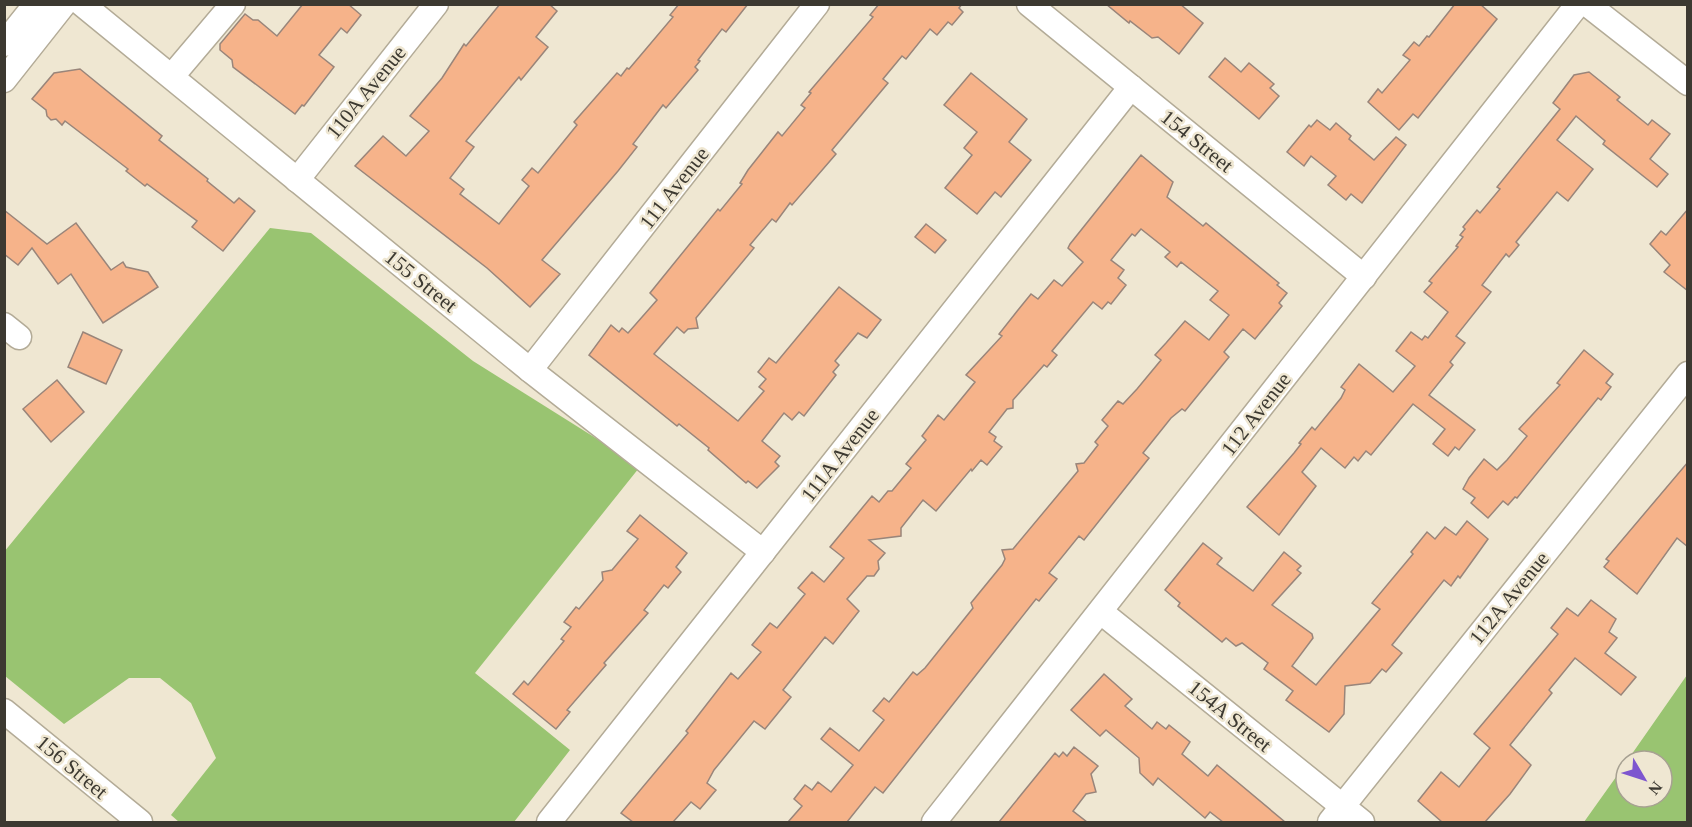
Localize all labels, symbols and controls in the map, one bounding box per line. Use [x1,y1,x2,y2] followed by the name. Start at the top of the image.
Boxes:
[321,41,411,143] street label: 110A Avenue
[1156,105,1238,177] street label: 154 Street
[634,142,714,234] street label: 111 Avenue
[380,245,462,317] street label: 155 Street
[1216,368,1296,460] street label: 112 Avenue
[796,404,884,506] street label: 111A Avenue
[1464,547,1554,649] street label: 112A Avenue
[1184,675,1276,757] street label: 154A Street
[31,730,113,804] street label: 156 Street
[1614,749,1674,809] north arrow
[1645,778,1666,798] text: N

